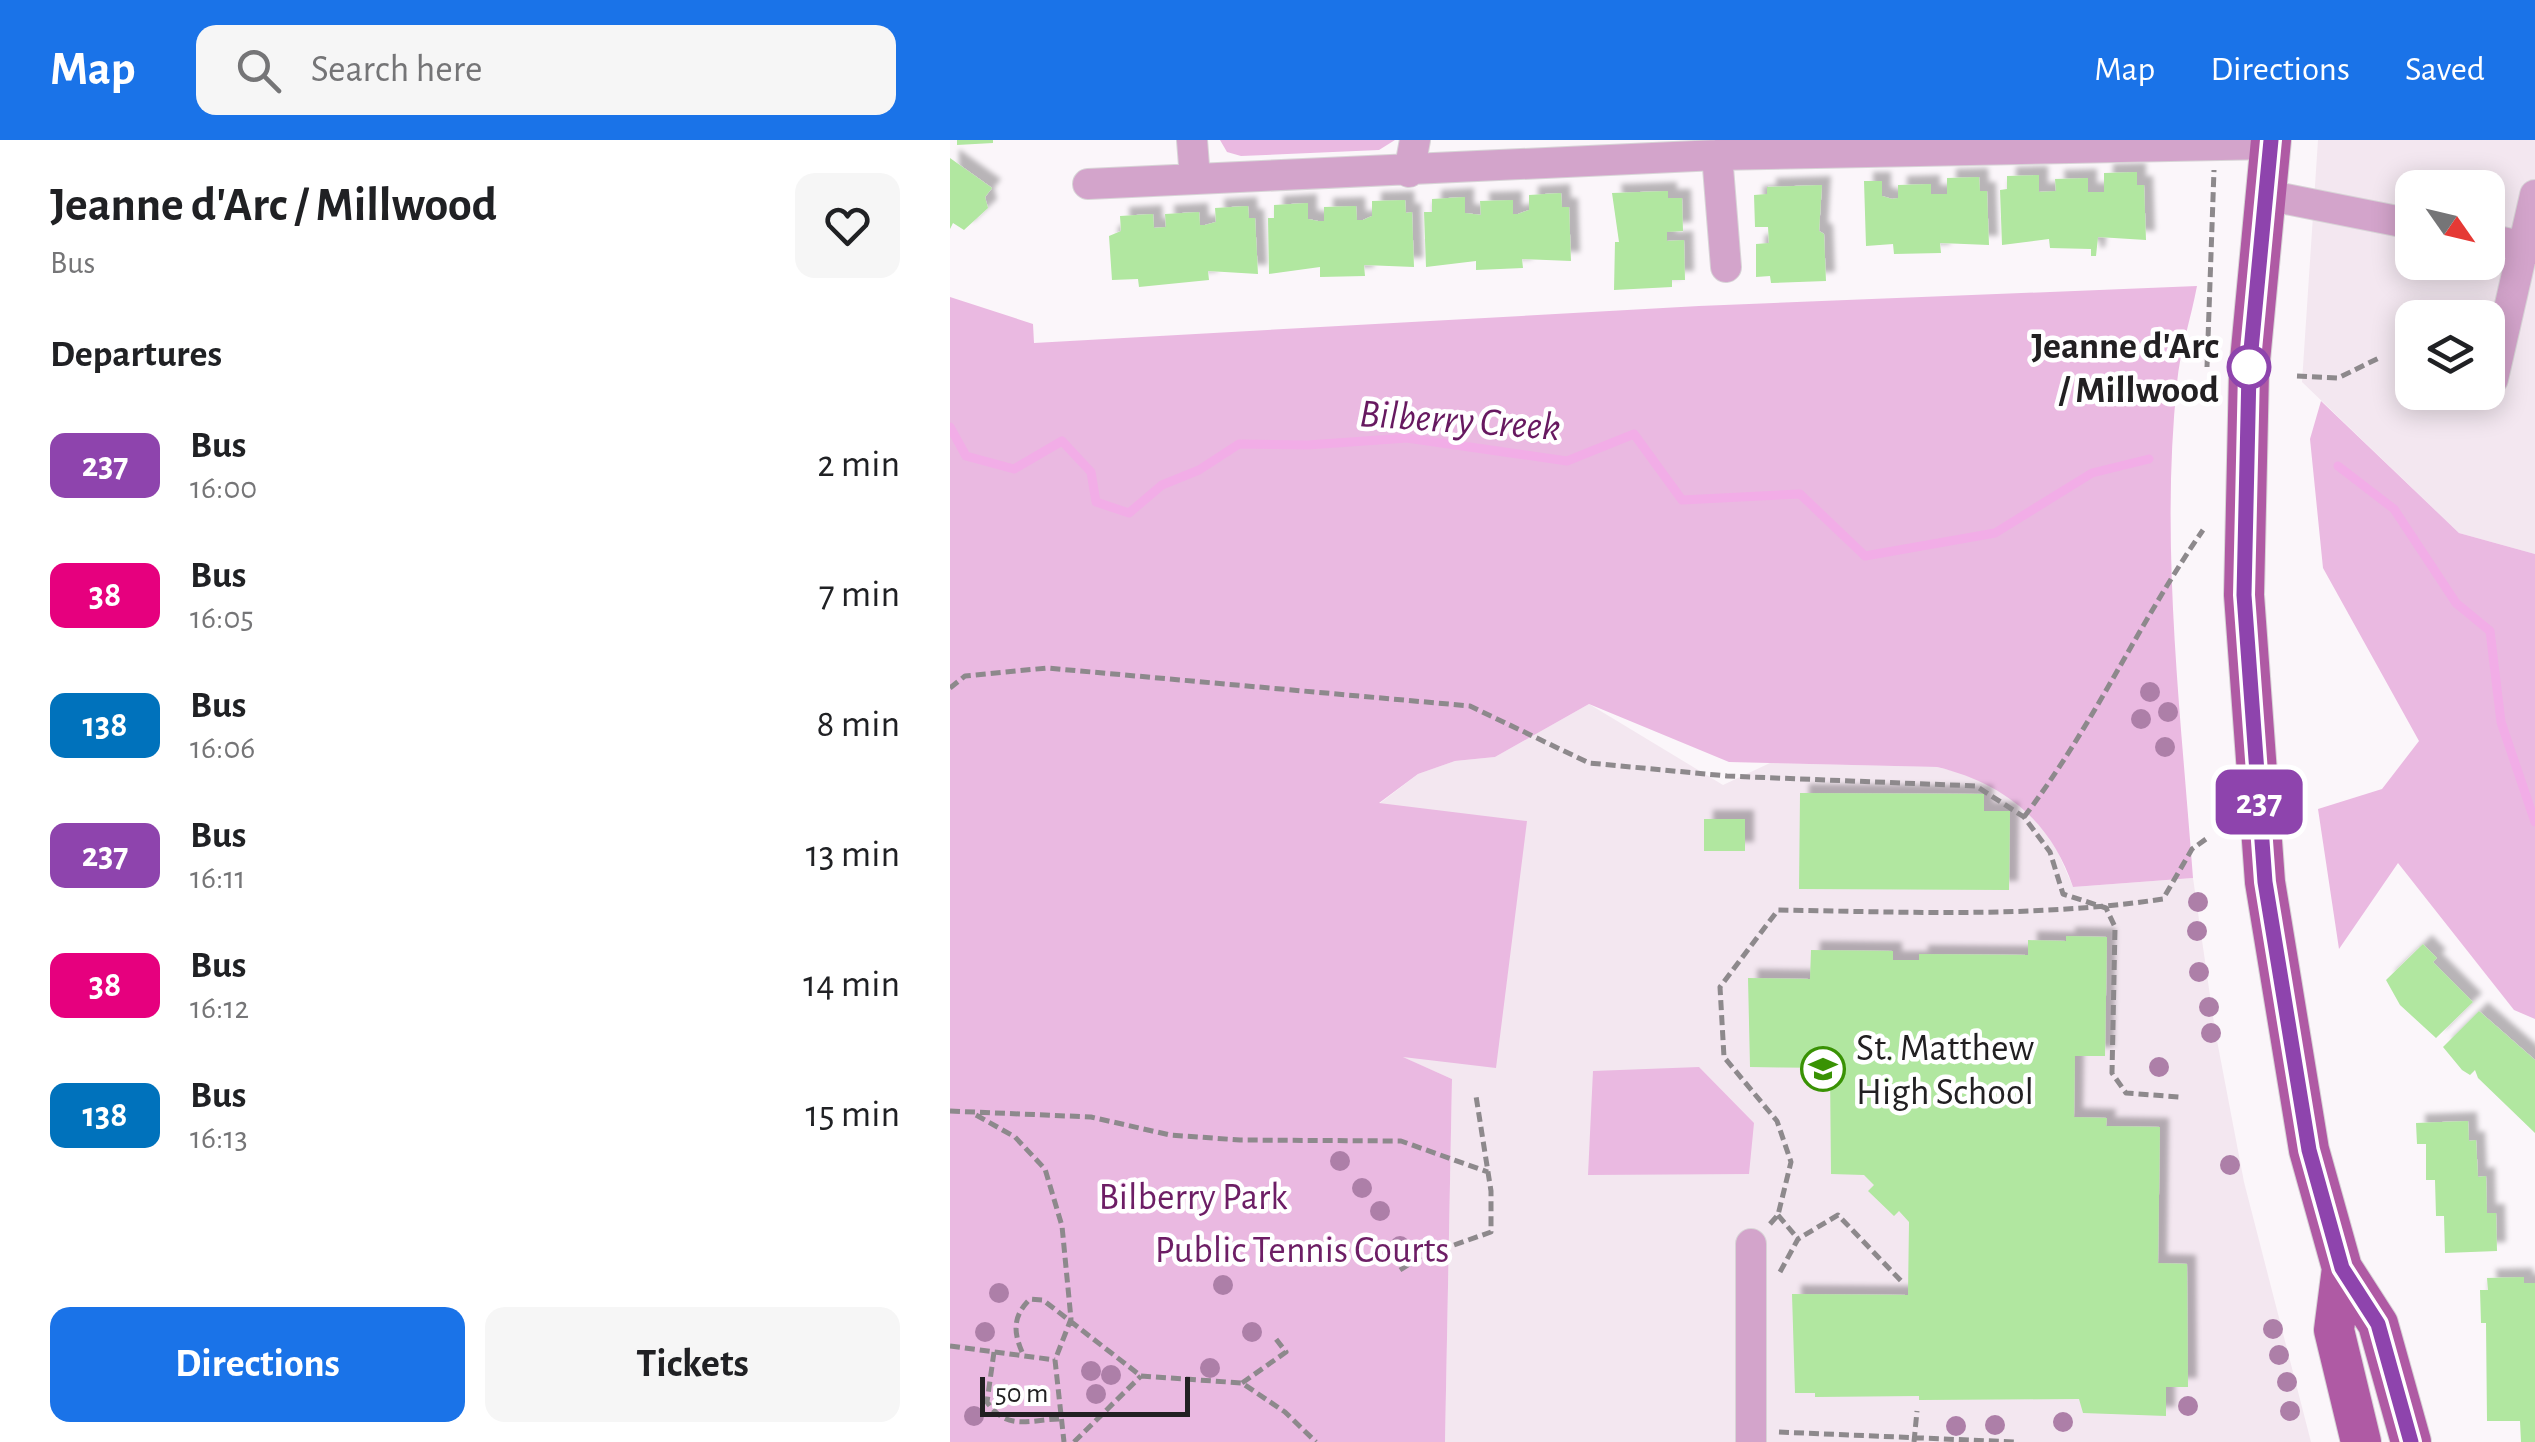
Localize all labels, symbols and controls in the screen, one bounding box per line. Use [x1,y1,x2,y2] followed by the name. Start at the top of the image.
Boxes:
[196,25,896,115] search box
[231,43,286,98] icon: search
[50,46,136,94] text: Map
[311,51,483,89] text: Search here
[2094,52,2155,87] text: Map
[2210,52,2350,87] text: Directions
[2405,52,2485,87] text: Saved
[2395,170,2505,280] north arrow
[2395,170,2505,410] map controls
[795,173,900,278] button: heart
[50,182,497,230] text: Jeanne d'Arc / Millwood
[50,247,95,279] text: Bus
[2395,300,2505,410] button: layers
[2031,328,2219,410] place label: Jeanne d'Arc / Millwood
[50,336,222,374] text: Departures
[2228,346,2270,388] marker: Jeanne d'Arc / Millwood
[1358,394,1562,448] water label: Bilberry Creek
[190,427,246,465] text: Bus
[817,446,900,484] text: 2 min
[82,448,128,483] text: 237
[190,472,257,504] text: 16:00
[190,557,246,595] text: Bus
[819,576,900,614] text: 7 min
[89,578,121,613] text: 38
[190,602,254,634] text: 16:05
[190,687,246,725] text: Bus
[817,706,900,744] text: 8 min
[83,708,127,743] text: 138
[190,732,255,764] text: 16:06
[2202,770,2316,834] line badge: 237
[2236,785,2282,820] text: 237
[190,817,246,855] text: Bus
[806,836,900,874] text: 13 min
[82,838,128,873] text: 237
[190,862,245,894] text: 16:11
[190,947,246,985] text: Bus
[803,966,900,1004] text: 14 min
[89,968,121,1003] text: 38
[190,992,249,1024] text: 16:12
[1856,1030,2035,1112] place label: St. Matthew High School
[1800,1046,1846,1092] school or university icon: St. Matthew High School
[190,1077,246,1115] text: Bus
[806,1096,900,1134] text: 15 min
[83,1098,127,1133] text: 138
[190,1122,248,1154] text: 16:13
[1098,1179,1288,1217] park label: Bilberry Park
[1155,1232,1449,1270] park label: Public Tennis Courts
[50,1307,465,1422] button: Directions
[485,1307,900,1422] button: Tickets
[980,1372,1190,1416] scale bar
[995,1380,1049,1408] text: 50 m

